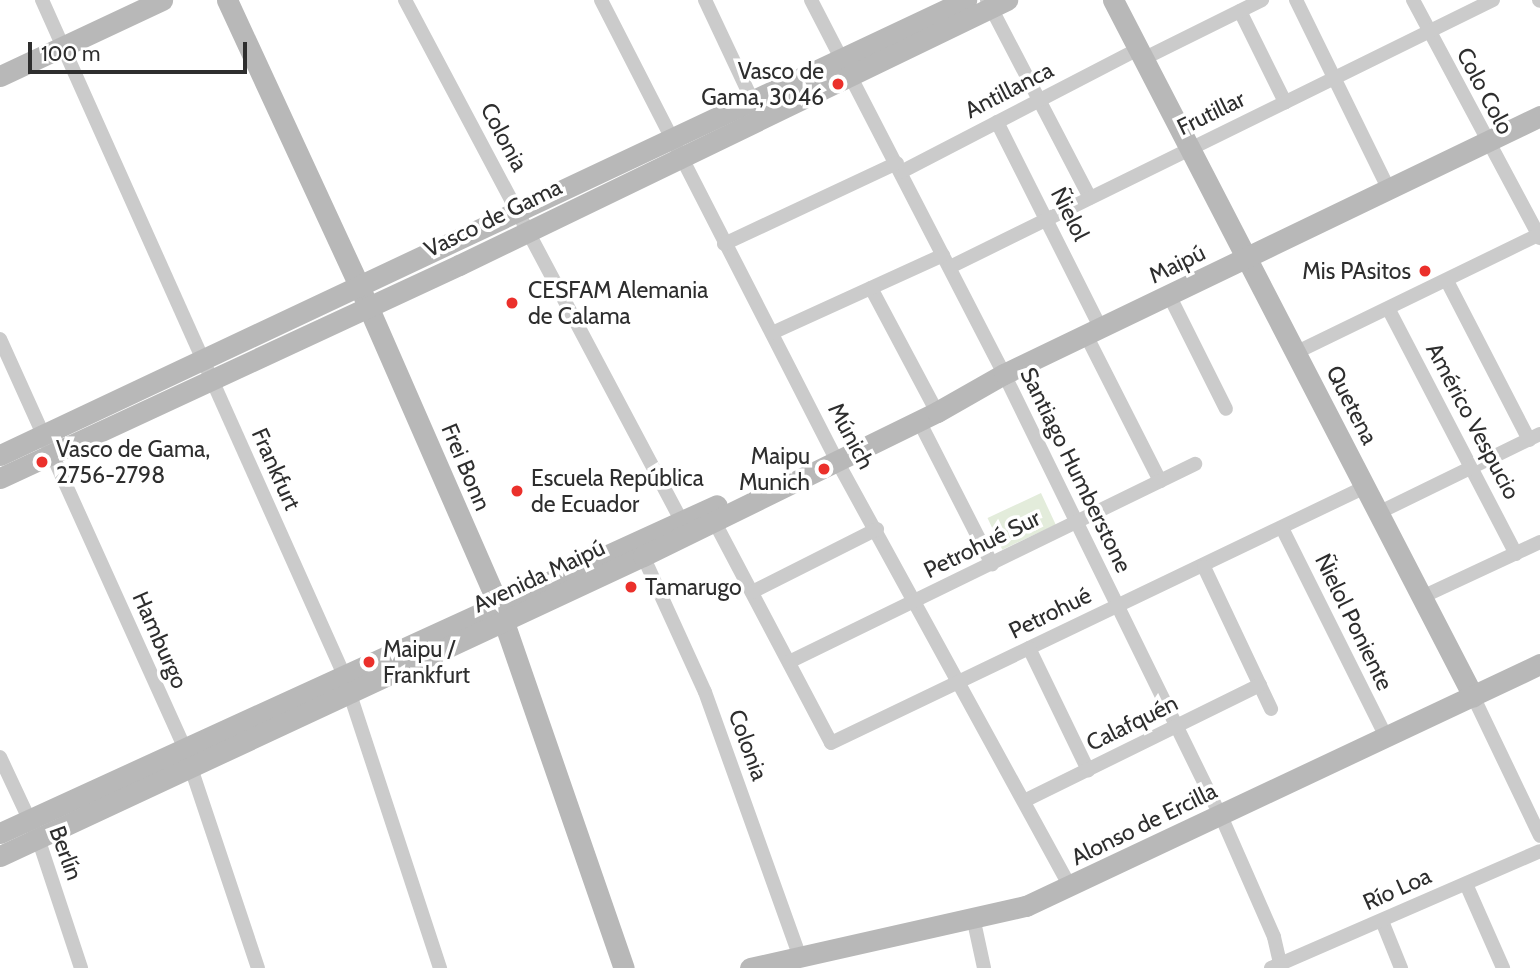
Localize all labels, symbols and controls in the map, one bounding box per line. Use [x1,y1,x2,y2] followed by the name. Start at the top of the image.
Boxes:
[32,28,250,72] scale bar
[41,41,100,66] text: 100 m
[1451,43,1519,139] street label: Colo Colo
[960,56,1058,124] street label: Antillanca
[701,57,824,111] place label: Vasco de Gama, 3046
[830,76,846,92] marker: Vasco de Gama, 3046
[1173,85,1249,141] street label: Frutillar
[475,98,533,176] street label: Colonia
[420,173,566,263] street label: Vasco de Gama
[1045,183,1095,245] street label: Ñielol
[1144,239,1210,289] street label: Maipú
[1302,257,1411,285] place label: Mis PAsitos
[1417,263,1433,279] marker: Mis PAsitos
[528,276,708,330] place label: CESFAM Alemania de Calama
[502,293,522,313] marker: CESFAM Alemania de Calama
[1420,338,1526,504] street label: Américo Vespucio
[1320,361,1384,449] street label: Quetena
[1014,363,1138,577] street label: Santiago Humberstone
[822,398,880,474] street label: Múnich
[435,419,497,515] street label: Frei Bonn
[246,424,306,514] street label: Frankfurt
[56,435,210,489] place label: Vasco de Gama, 2756-2798
[739,442,810,496] place label: Maipu Munich
[34,454,50,470] marker: Vasco de Gama, 2756-2798
[816,461,832,477] marker: Maipu Munich
[531,464,704,518] place label: Escuela República de Ecuador
[509,483,525,499] marker: Escuela República de Ecuador
[919,504,1045,584] street label: Petrohué Sur
[469,533,609,619] street label: Avenida Maipú
[1309,549,1399,695] street label: Ñielol Poniente
[645,573,742,601] place label: Tamarugo
[623,579,639,595] marker: Tamarugo
[1004,581,1096,645] street label: Petrohué
[126,587,194,693] street label: Hamburgo
[383,635,470,689] place label: Maipu / Frankfurt
[361,654,377,670] marker: Maipu / Frankfurt
[1082,689,1182,757] street label: Calafquén
[723,706,773,784] street label: Colonia
[1067,777,1221,871] street label: Alonso de Ercilla
[43,822,89,884] street label: Berlín
[1359,862,1435,916] street label: Río Loa

